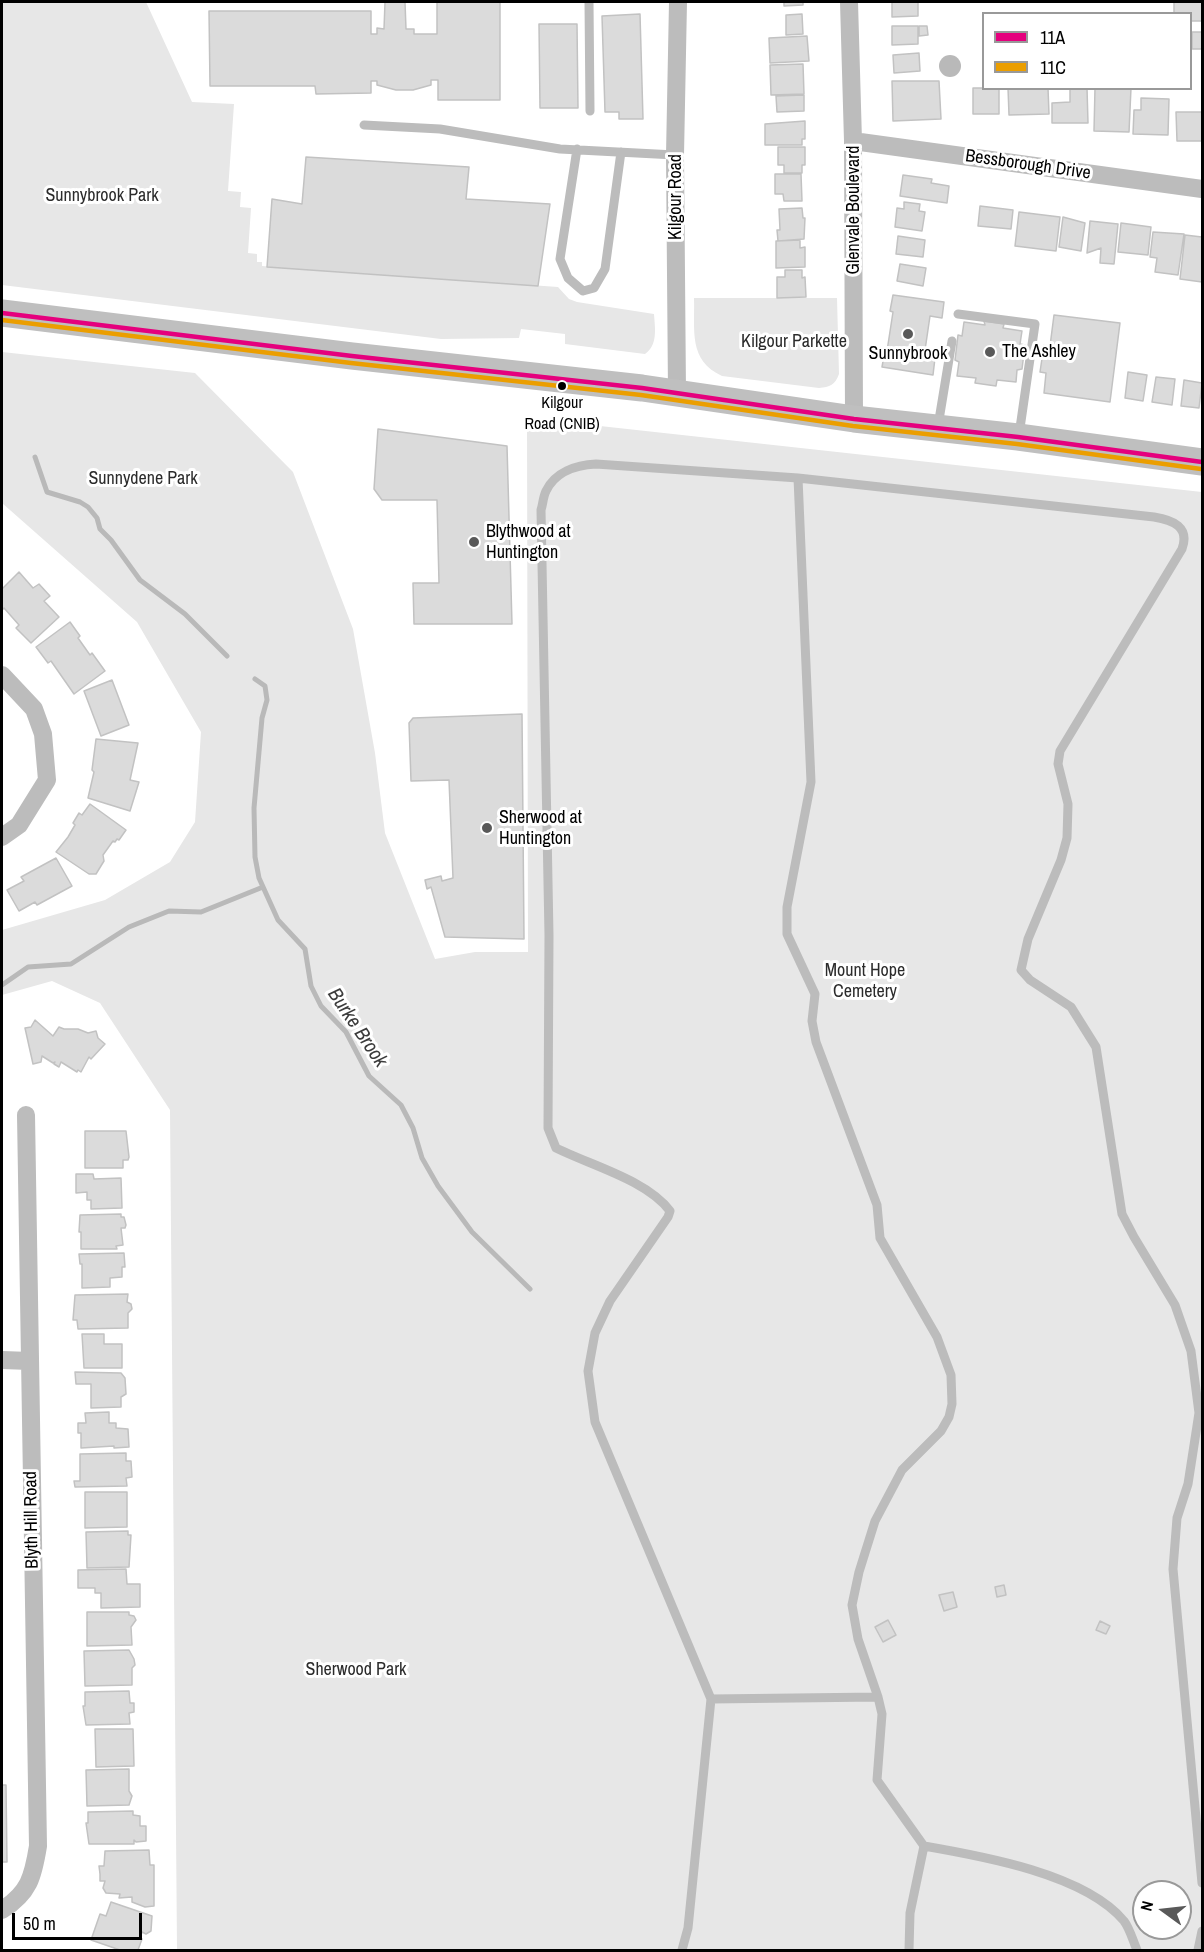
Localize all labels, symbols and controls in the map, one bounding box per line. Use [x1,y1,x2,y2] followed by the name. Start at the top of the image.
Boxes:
[982,12,1192,90] legend
[1040,25,1065,50] text: 11A
[1040,55,1066,80] text: 11C
[843,146,865,274] street label: Glenvale Boulevard
[964,146,1092,184] street label: Bessborough Drive
[665,154,687,240] street label: Kilgour Road
[45,185,159,207] park label: Sunnybrook Park
[901,327,915,341] marker: Sunnybrook
[741,331,847,353] park label: Kilgour Parkette
[1002,341,1076,363] place label: The Ashley
[869,343,947,365] place label: Sunnybrook
[983,345,997,359] marker: The Ashley
[556,380,568,392] marker: Kilgour Road (CNIB)
[524,394,600,432] place label: Kilgour Road (CNIB)
[88,468,198,490] park label: Sunnydene Park
[486,521,571,564] place label: Blythwood at Huntington
[467,535,481,549] marker: Blythwood at Huntington
[499,807,582,850] place label: Sherwood at Huntington
[480,821,494,835] marker: Sherwood at Huntington
[825,960,905,1002] park label: Mount Hope Cemetery
[322,984,392,1072] water label: Burke Brook
[20,1471,44,1569] street label: Blyth Hill Road
[306,1659,406,1681] park label: Sherwood Park
[1132,1880,1192,1940] north arrow
[1135,1898,1158,1913] text: N
[15,1901,146,1939] scale bar
[23,1911,56,1936] text: 50 m

